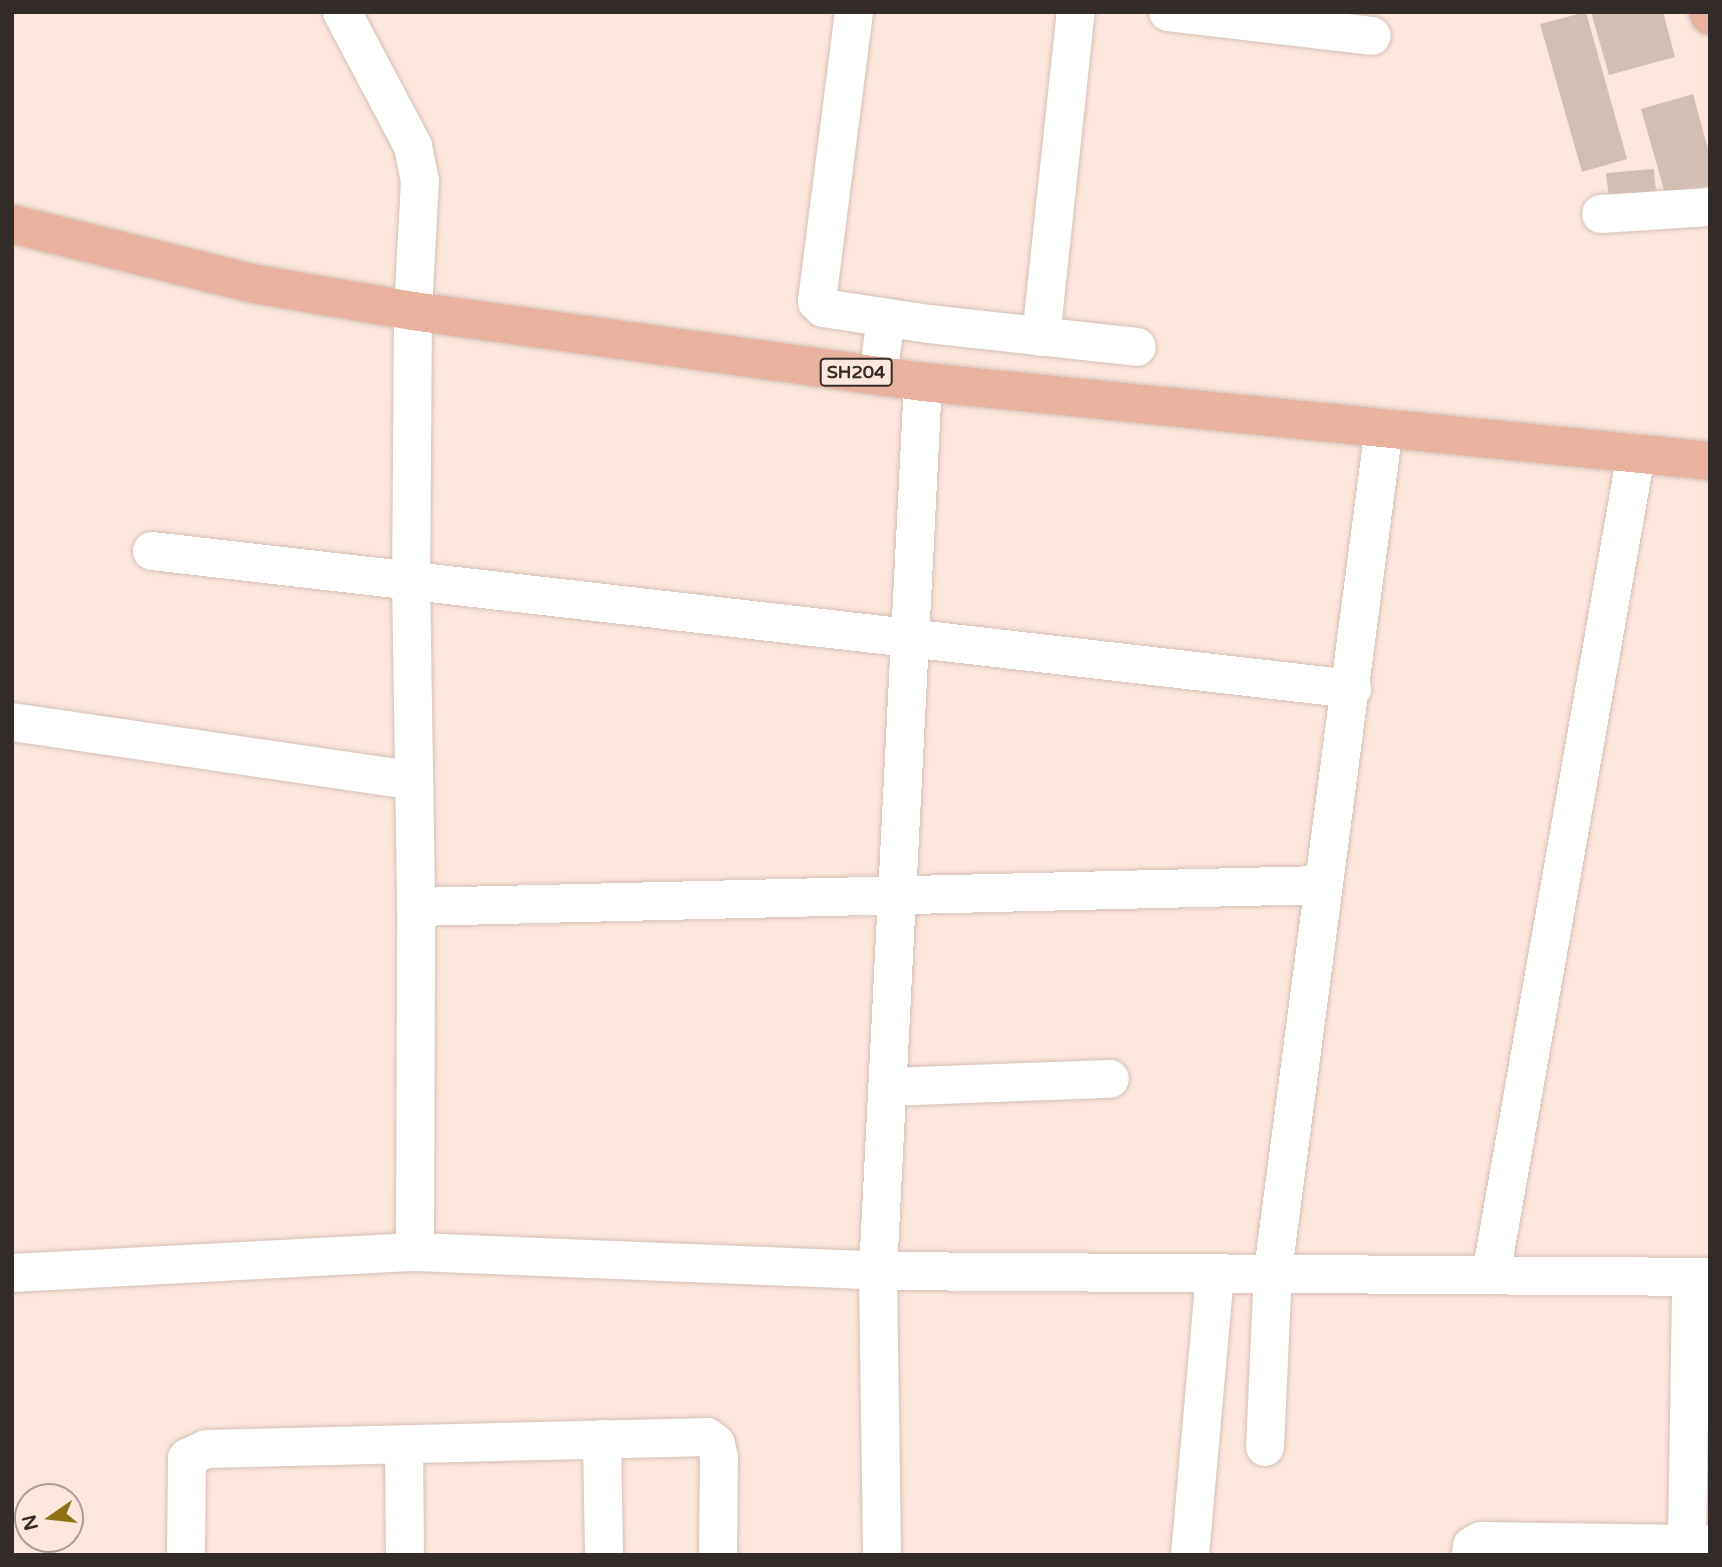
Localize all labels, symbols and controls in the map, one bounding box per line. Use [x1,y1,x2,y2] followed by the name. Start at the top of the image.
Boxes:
[819,358,893,386] road number: SH204
[14,1483,84,1553] north arrow
[18,1513,43,1533] text: N

